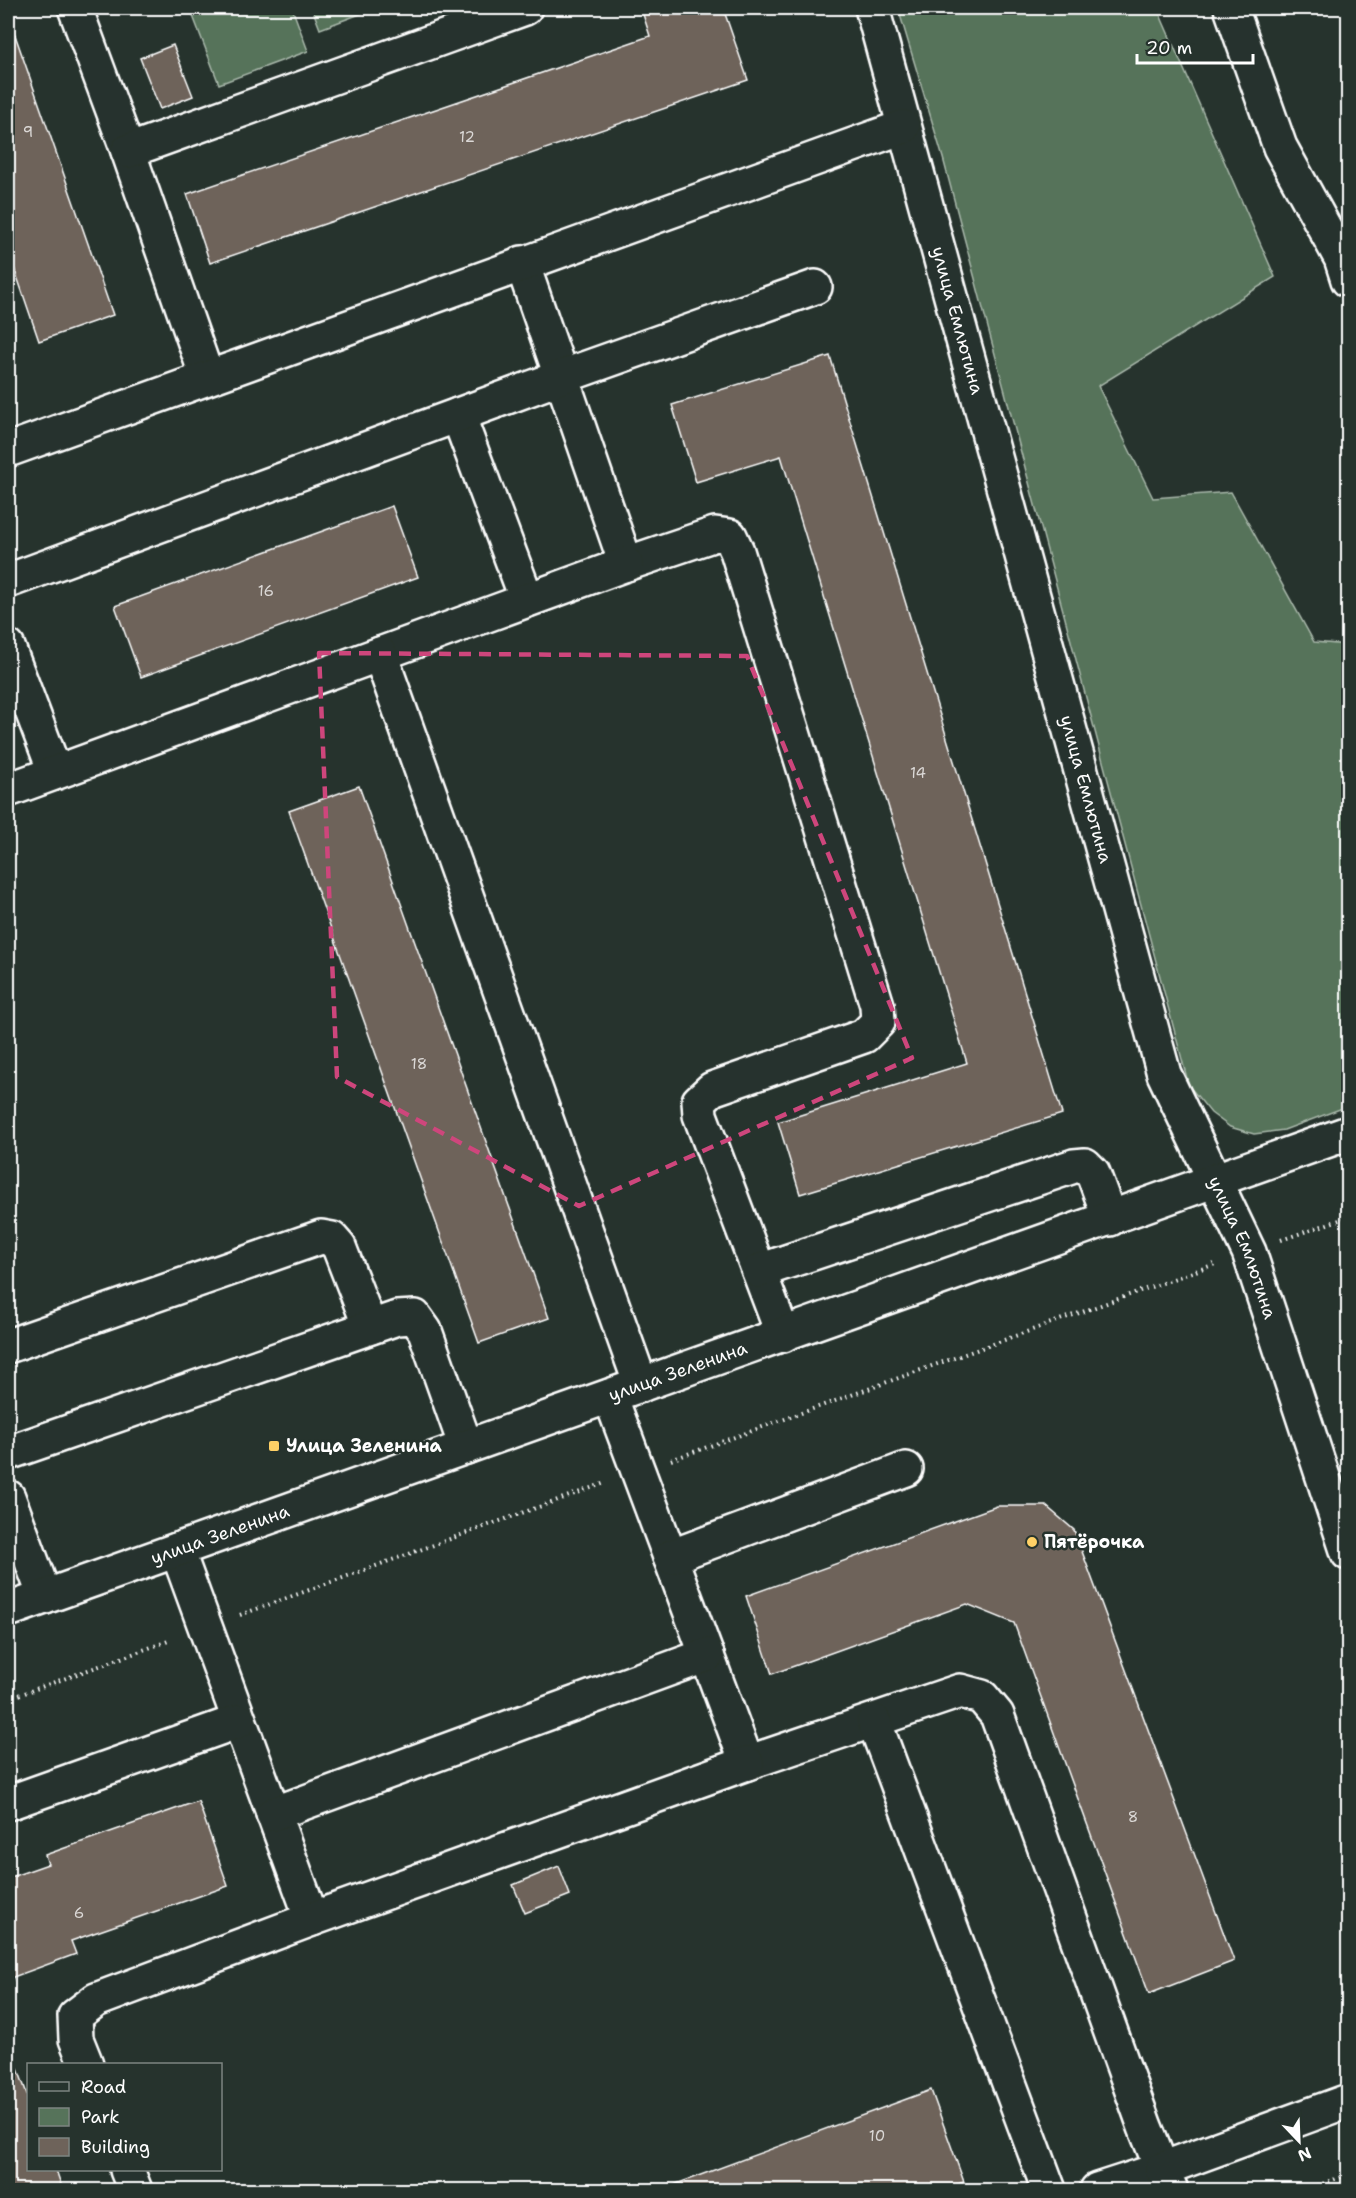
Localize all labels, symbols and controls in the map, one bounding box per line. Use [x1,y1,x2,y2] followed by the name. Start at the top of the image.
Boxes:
[1137,27,1252,65] scale bar
[1146,36,1192,60] text: 20 m
[23,122,33,142] house number: 9
[459,127,475,147] house number: 12
[926,244,989,397] street label: улица Емлютина
[258,581,274,601] house number: 16
[1054,713,1118,866] street label: улица Емлютина
[910,763,926,783] house number: 14
[411,1054,427,1074] house number: 18
[1203,1172,1282,1322] street label: улица Емлютина
[605,1336,750,1407] street label: улица Зеленина
[286,1434,443,1458] place label: Улица Зеленина
[267,1439,281,1453] marker: Улица Зеленина
[147,1499,292,1570] street label: улица Зеленина
[1044,1530,1145,1554] place label: Пятёрочка
[1025,1535,1039,1549] marker: Пятёрочка
[1128,1807,1138,1827] house number: 8
[74,1903,84,1923] house number: 6
[27,2063,222,2171] legend
[81,2075,126,2099] text: Road
[81,2105,120,2129] text: Park
[1269,2111,1329,2171] north arrow
[869,2126,885,2146] house number: 10
[81,2135,150,2159] text: Building
[1295,2142,1315,2166] text: N

